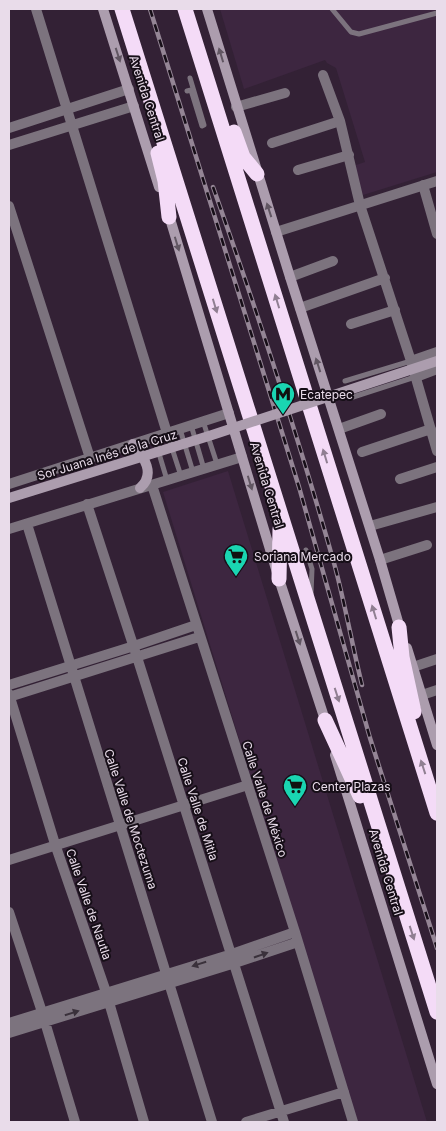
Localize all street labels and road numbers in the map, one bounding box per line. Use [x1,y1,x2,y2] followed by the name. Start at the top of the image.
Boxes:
[126,53,168,143] street label: Avenida Central
[35,427,179,483] street label: Sor Juana Inés de la Cruz
[247,440,287,530] street label: Avenida Central
[239,739,291,859] street label: Calle Valle de México
[101,747,161,891] street label: Calle Valle de Moctezuma
[174,756,222,862] street label: Calle Valle de Mitla
[366,827,406,917] street label: Avenida Central
[63,847,115,961] street label: Calle Valle de Nautla

